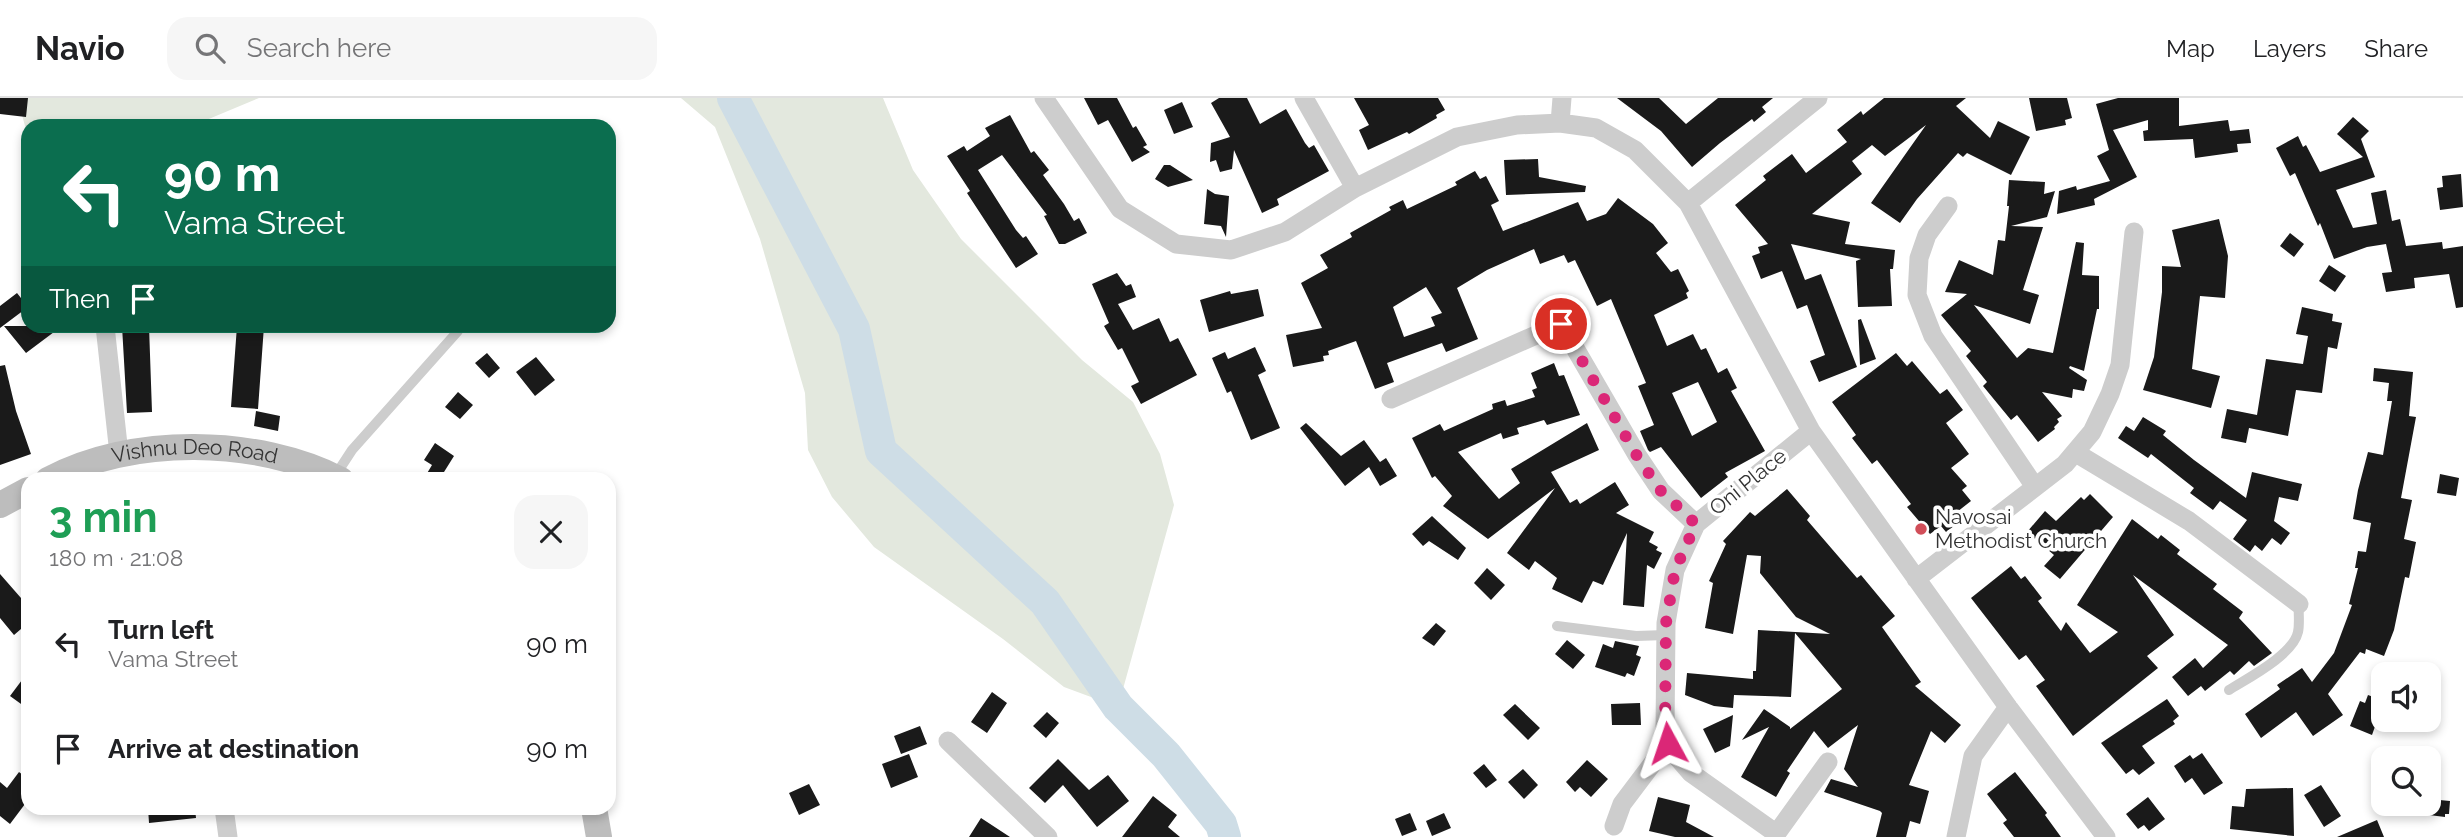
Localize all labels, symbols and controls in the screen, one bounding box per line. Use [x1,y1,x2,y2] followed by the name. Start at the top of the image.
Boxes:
[167,17,657,80] search box
[35,29,125,68] text: Navio
[191,29,229,67] icon: search
[247,33,391,63] text: Search here
[2166,34,2215,63] text: Map
[2253,34,2326,63] text: Layers
[2364,34,2428,63] text: Share
[164,145,280,202] text: 90 m
[49,147,140,238] icon: left
[164,204,345,241] text: Vama Street
[124,280,162,318] icon: arrive
[49,284,110,314] text: Then
[1531,294,1591,354] pin
[1542,305,1580,343] icon: arrive
[109,434,280,469] street label: Vishnu Deo Road
[1704,443,1791,520] street label: Oni Place
[49,493,158,542] text: 3 min
[514,495,588,569] button: close
[1935,504,2107,553] place label: Navosai Methodist Church
[1913,521,1929,537] marker: Navosai Methodist Church
[49,544,184,571] text: 180 m · 21:08
[108,615,214,645] text: Turn left
[49,625,87,663] icon: left
[526,629,588,659] text: 90 m
[108,645,238,672] text: Vama Street
[2371,662,2441,816] map controls
[2371,662,2441,732] button: sound
[1631,706,1705,780] position arrow
[49,730,87,768] icon: arrive
[108,734,359,764] text: Arrive at destination
[526,734,588,764] text: 90 m
[2371,746,2441,816] button: search

